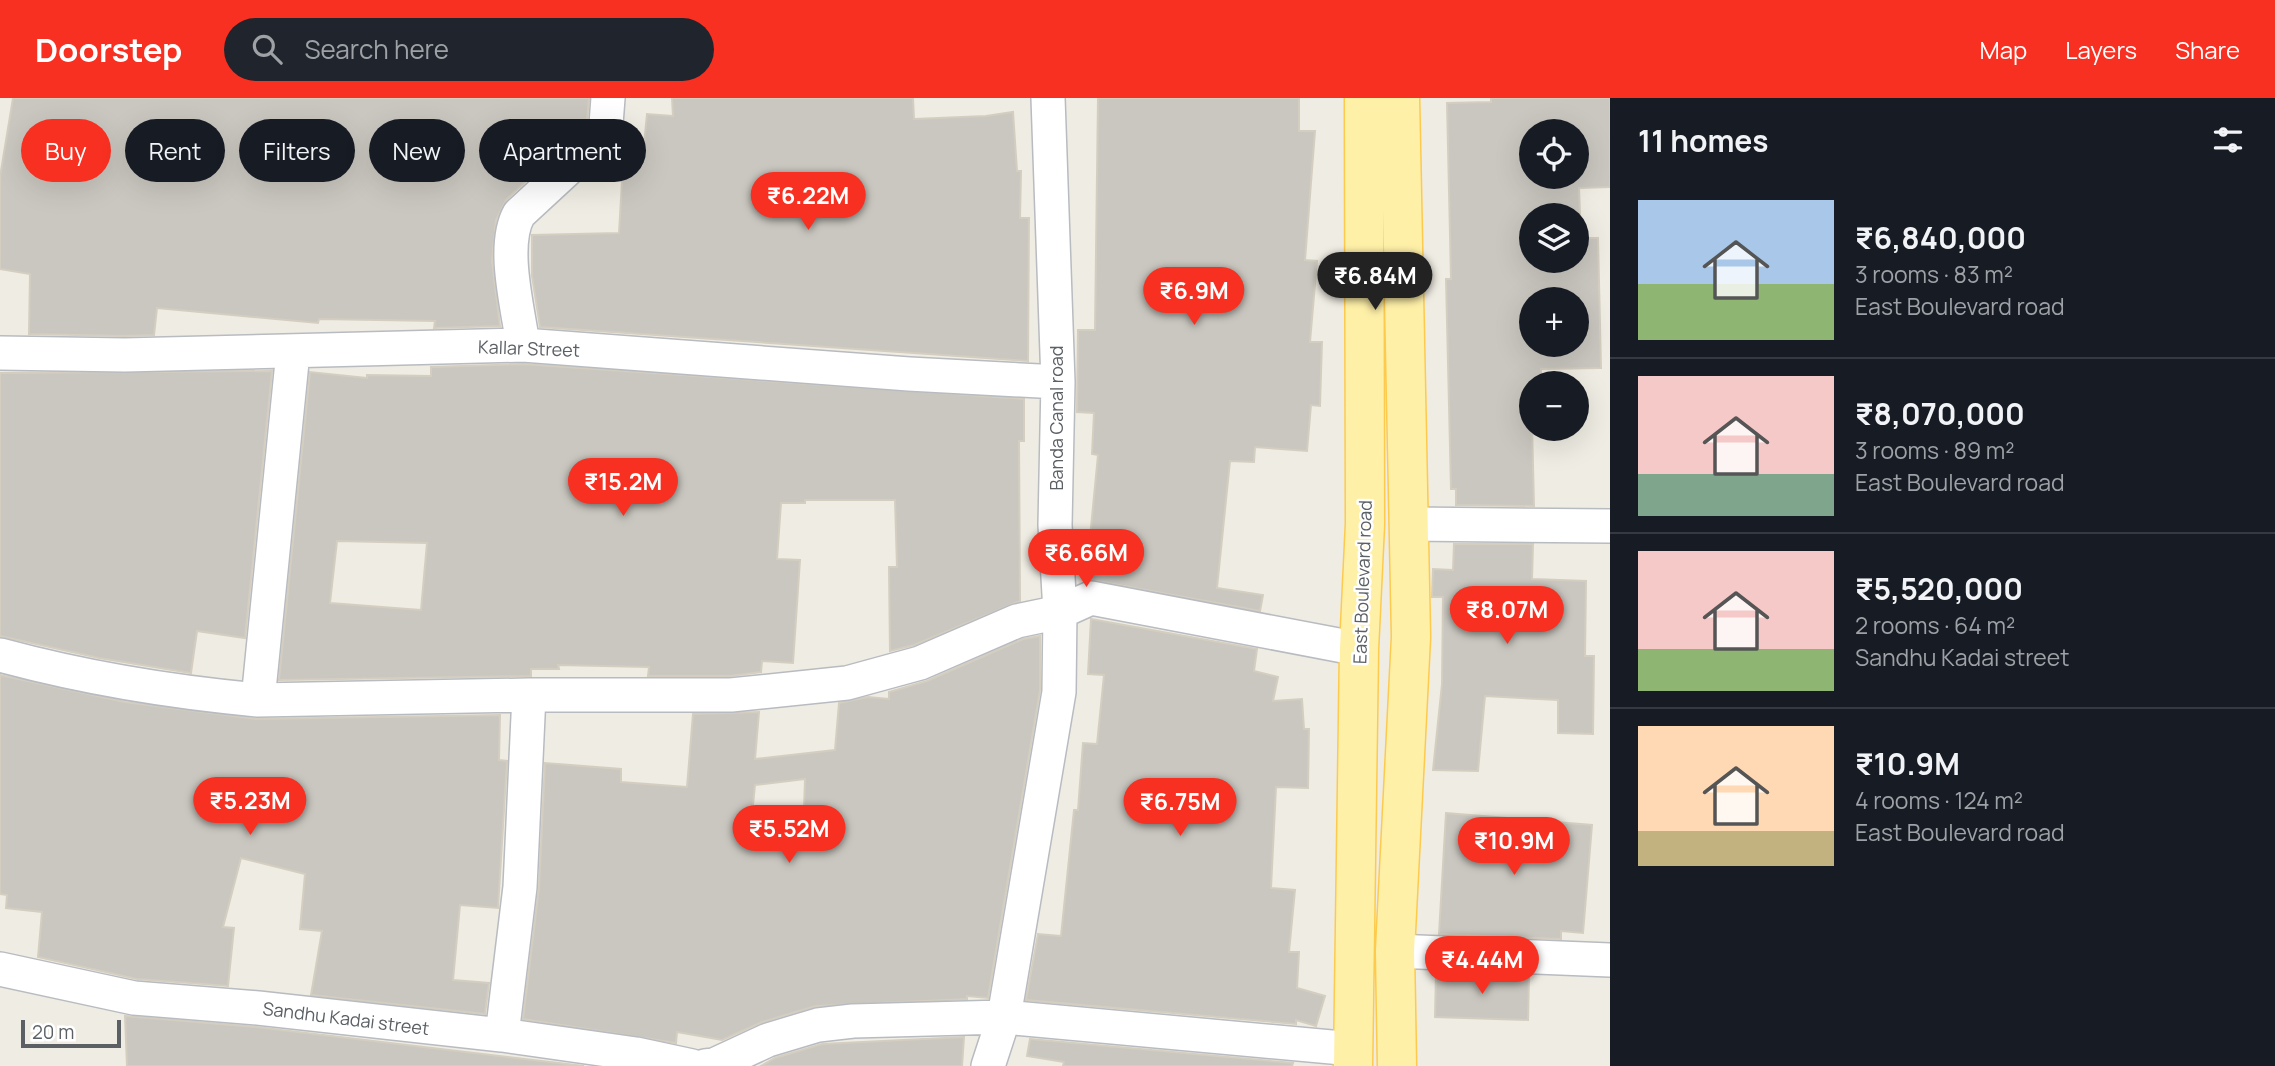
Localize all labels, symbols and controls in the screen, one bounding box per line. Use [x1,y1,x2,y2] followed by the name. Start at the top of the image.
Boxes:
[224,18,714,81] search box
[35,27,182,72] text: Doorstep
[248,30,286,68] icon: search
[304,31,449,67] text: Search here
[1980,33,2027,66] text: Map
[2065,33,2137,66] text: Layers
[2175,33,2240,66] text: Share
[21,119,111,182] chip: Buy
[125,119,225,182] chip: Rent
[239,119,355,182] chip: Filters
[369,119,465,182] chip: New
[479,119,646,182] chip: Apartment
[1519,119,1589,441] map controls
[1519,119,1589,189] button: locate
[1638,120,1769,161] text: 11 homes
[2209,121,2247,159] icon: filters
[751,172,865,232] pin: ₹6.22M
[767,179,849,211] text: ₹6.22M
[1519,203,1589,273] button: layers
[1855,217,2026,258] text: ₹6,840,000
[1694,228,1778,312] icon: home
[1318,252,1432,312] pin: ₹6.84M
[1855,258,2013,290] text: 3 rooms · 83 m²
[1333,259,1417,291] text: ₹6.84M
[1145,268,1243,327] pin: ₹6.9M
[1159,274,1229,306] text: ₹6.9M
[1519,287,1589,357] button: +
[1855,290,2065,322] text: East Boulevard road
[478,334,580,362] street label: Kallar Street
[1044,346,1068,490] street label: Banda Canal road
[1519,371,1589,441] button: −
[1855,393,2025,434] text: ₹8,070,000
[1694,404,1778,488] icon: home
[1855,434,2015,466] text: 3 rooms · 89 m²
[566,458,680,518] pin: ₹15.2M
[584,465,662,497] text: ₹15.2M
[1855,466,2065,498] text: East Boulevard road
[1347,500,1377,664] street label: East Boulevard road
[1029,530,1143,589] pin: ₹6.66M
[1044,536,1128,568] text: ₹6.66M
[1855,568,2023,609] text: ₹5,520,000
[1694,579,1778,663] icon: home
[1450,587,1564,646] pin: ₹8.07M
[1466,593,1548,625] text: ₹8.07M
[1855,609,2015,641] text: 2 rooms · 64 m²
[1855,641,2069,673] text: Sandhu Kadai street
[1855,743,1960,784] text: ₹10.9M
[1694,754,1778,838] icon: home
[193,778,307,837] pin: ₹5.23M
[1123,778,1237,838] pin: ₹6.75M
[209,784,291,816] text: ₹5.23M
[1855,784,2023,816] text: 4 rooms · 124 m²
[1140,785,1220,817] text: ₹6.75M
[732,806,846,865] pin: ₹5.52M
[749,812,829,844] text: ₹5.52M
[1855,816,2065,848] text: East Boulevard road
[1457,818,1571,877] pin: ₹10.9M
[1474,824,1554,856] text: ₹10.9M
[1425,936,1539,996] pin: ₹4.44M
[1441,943,1523,975] text: ₹4.44M
[261,996,431,1040] street label: Sandhu Kadai street
[21,1017,121,1049] scale bar
[32,1019,74,1045] text: 20 m

